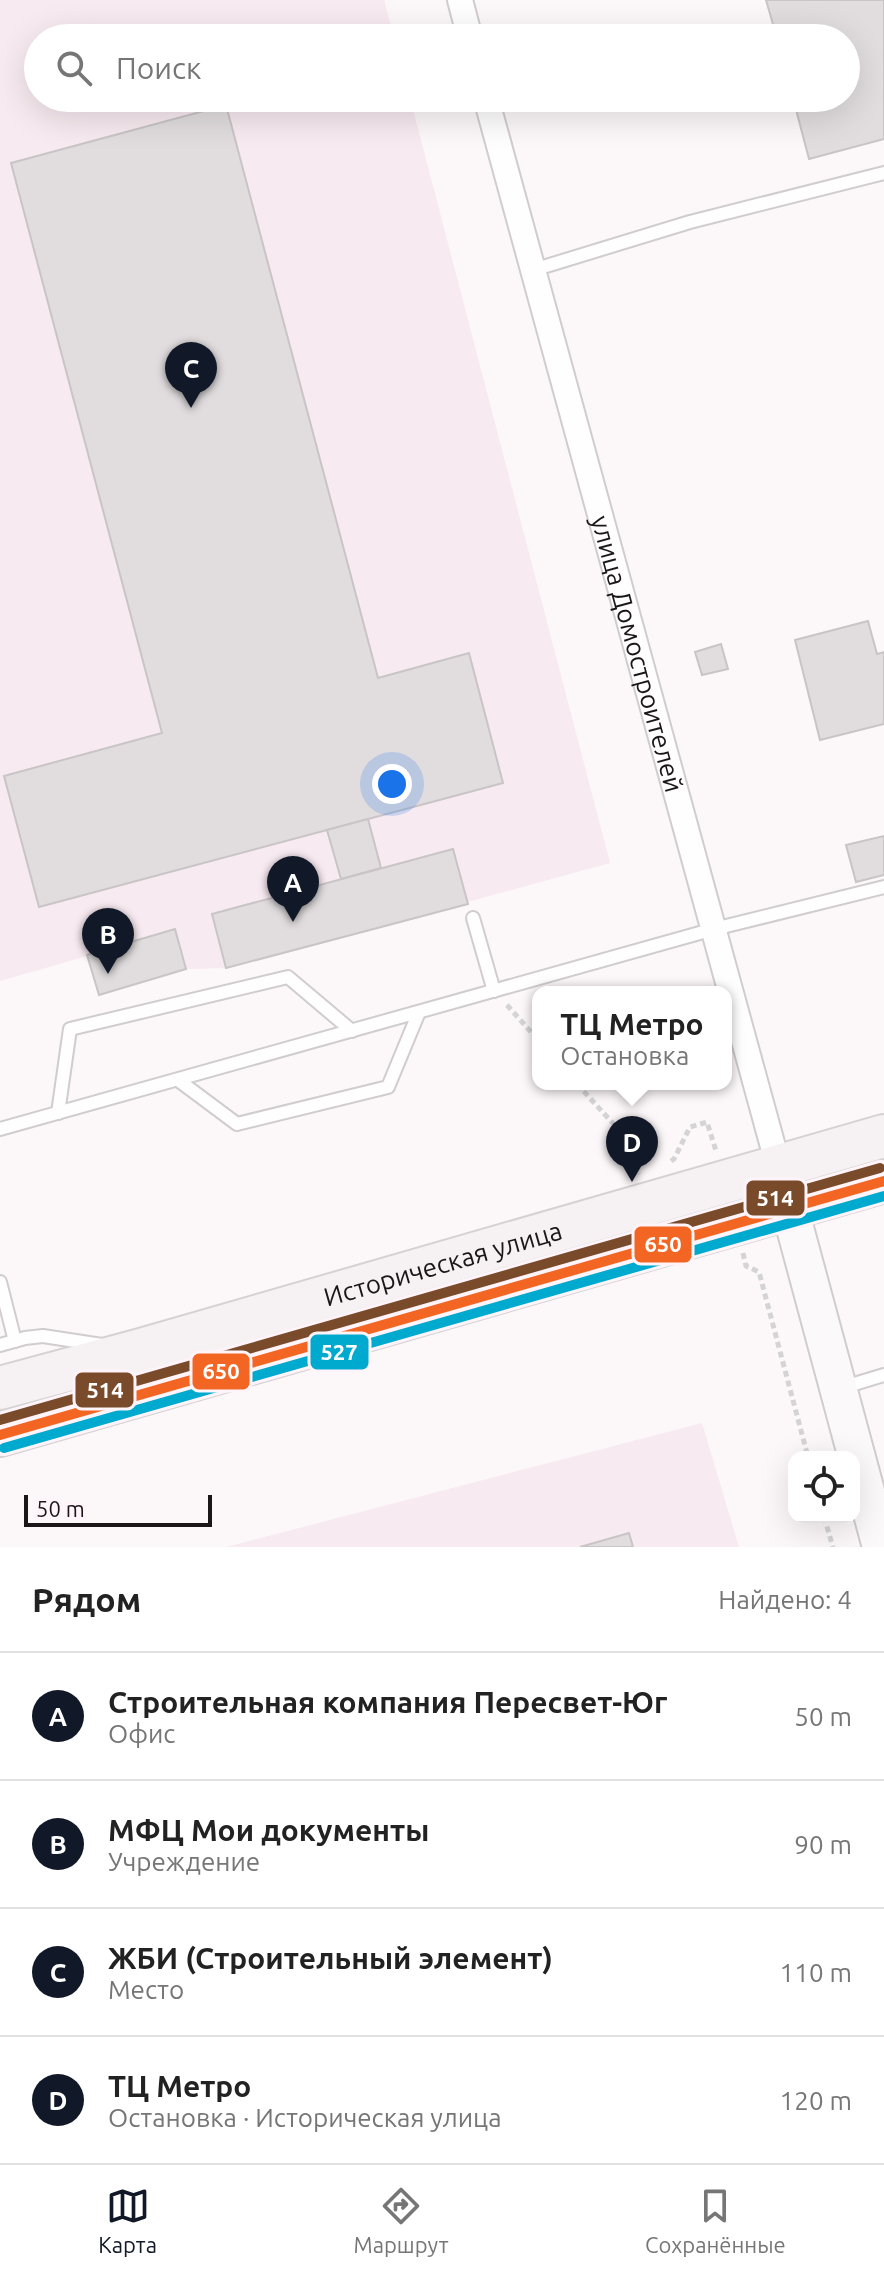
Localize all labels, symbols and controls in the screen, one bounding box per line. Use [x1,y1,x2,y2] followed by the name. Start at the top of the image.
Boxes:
[24,24,860,112] search box
[52,46,96,90] icon: search
[116,51,201,85] text: Поиск
[165,342,217,408] pin: C
[586,512,690,795] street label: улица Домостроителей
[372,764,412,804] your location
[267,856,319,922] pin: A
[82,908,134,974] pin: B
[532,986,732,1090] popup
[560,1007,704,1041] text: ТЦ Метро
[560,1041,689,1070] text: Остановка
[606,1116,658,1182] pin: D
[745,1179,806,1217] line badge: 514
[756,1185,794,1210] text: 514
[320,1215,565,1311] street label: Историческая улица
[633,1225,693,1264] line badge: 650
[644,1231,682,1256] text: 650
[309,1333,370,1371] line badge: 527
[320,1339,358,1364] text: 527
[191,1352,251,1391] line badge: 650
[202,1358,240,1383] text: 650
[74,1371,135,1409] line badge: 514
[86,1377,124,1402] text: 514
[788,1451,860,1523] map controls
[788,1451,860,1523] button: locate
[24,1491,212,1527] scale bar
[36,1496,85,1521] text: 50 m
[32,1580,141,1618] text: Рядом
[718,1585,852,1614] text: Найдено: 4
[108,1685,667,1719] text: Строительная компания Пересвет-Юг
[49,1702,67,1731] text: A
[794,1702,852,1731] text: 50 m
[108,1719,175,1748] text: Офис
[108,1813,429,1847] text: МФЦ Мои документы
[49,1830,67,1859] text: B
[794,1830,852,1859] text: 90 m
[108,1847,260,1876] text: Учреждение
[108,1941,553,1975] text: ЖБИ (Строительный элемент)
[50,1958,66,1987] text: C
[780,1958,852,1987] text: 110 m
[108,1975,184,2004] text: Место
[108,2069,251,2103] text: ТЦ Метро
[49,2086,67,2115] text: D
[780,2086,852,2115] text: 120 m
[108,2103,502,2132] text: Остановка · Историческая улица
[98,2184,157,2257] tab: Карта
[354,2184,448,2257] tab: Маршрут
[645,2184,786,2257] tab: Сохранённые

